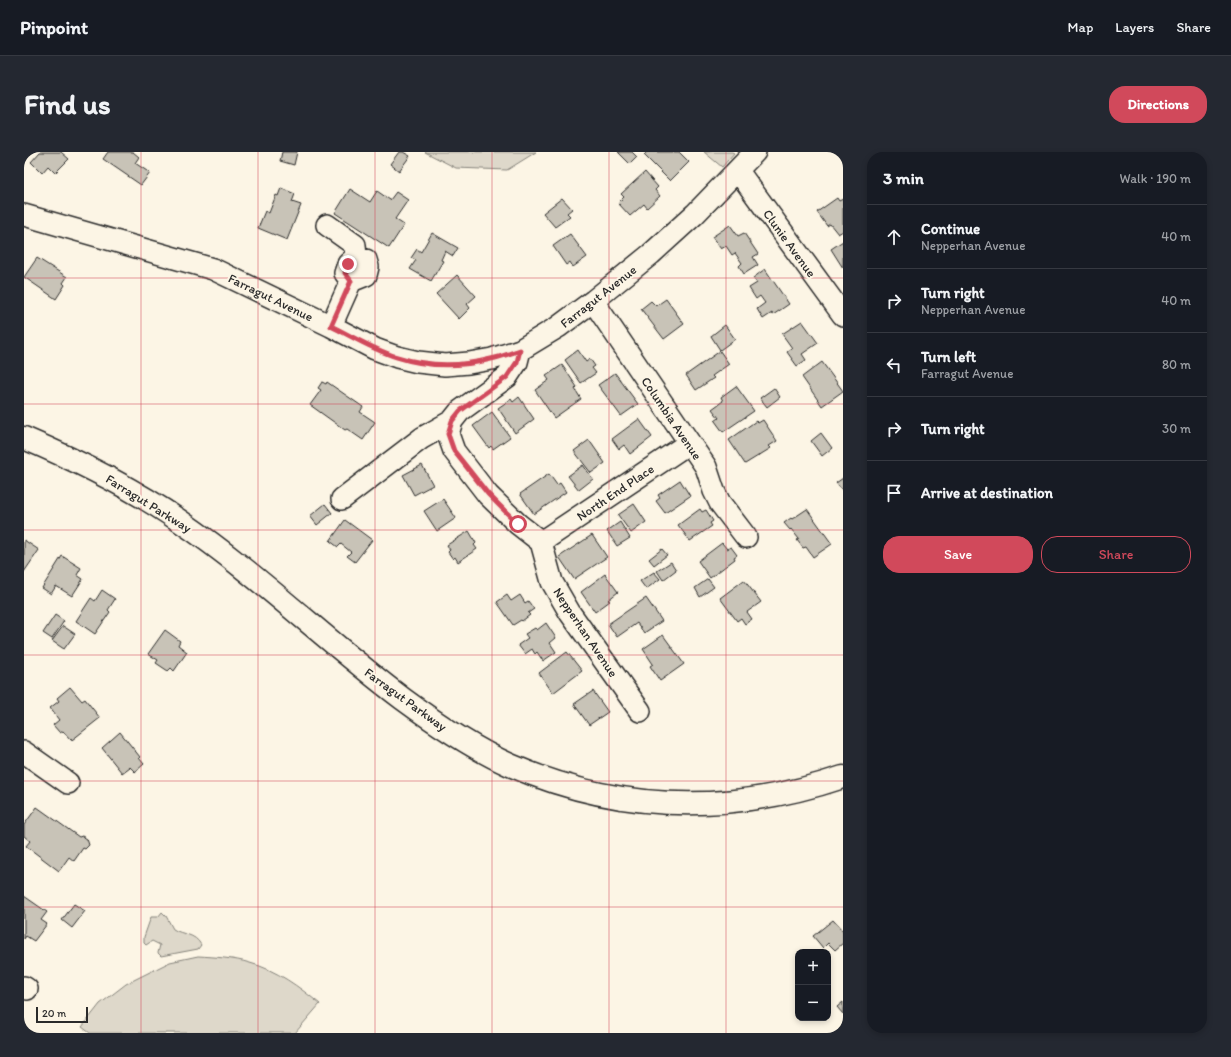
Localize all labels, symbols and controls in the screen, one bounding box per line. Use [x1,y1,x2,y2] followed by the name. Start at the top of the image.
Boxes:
[20,16,88,39] text: Pinpoint
[1068,19,1093,36] text: Map
[1115,19,1154,36] text: Layers
[1176,19,1211,36] text: Share
[1109,86,1207,123] button: Directions
[24,87,111,121] text: Find us
[883,168,924,188] text: 3 min
[1120,171,1191,186] text: Walk · 190 m
[760,207,819,280] street label: Clunie Avenue
[921,220,980,238] text: Continue
[883,226,905,248] icon: ahead
[1161,229,1191,244] text: 40 m
[921,238,1025,253] text: Nepperhan Avenue
[339,255,357,273] route end
[557,262,639,331] street label: Farragut Avenue
[226,270,316,324] street label: Farragut Avenue
[921,284,985,302] text: Turn right
[883,290,905,312] icon: right
[1161,293,1191,308] text: 40 m
[921,302,1025,317] text: Nepperhan Avenue
[921,348,976,366] text: Turn left
[883,354,905,376] icon: left
[1162,357,1191,372] text: 80 m
[921,366,1013,381] text: Farragut Avenue
[638,374,705,463] street label: Columbia Avenue
[883,418,905,440] icon: right
[921,420,985,438] text: Turn right
[1162,421,1191,436] text: 30 m
[574,461,657,524] street label: North End Place
[103,471,194,536] street label: Farragut Parkway
[883,482,905,504] icon: arrive
[921,484,1053,502] text: Arrive at destination
[509,515,527,533] route start
[883,536,1033,573] button: Save
[1041,536,1191,573] button: Share
[550,585,621,680] street label: Nepperhan Avenue
[362,665,450,734] street label: Farragut Parkway
[795,949,831,1021] map controls
[795,949,831,985] button: +
[795,985,831,1021] button: −
[36,1005,88,1024] scale bar
[42,1007,66,1020] text: 20 m

